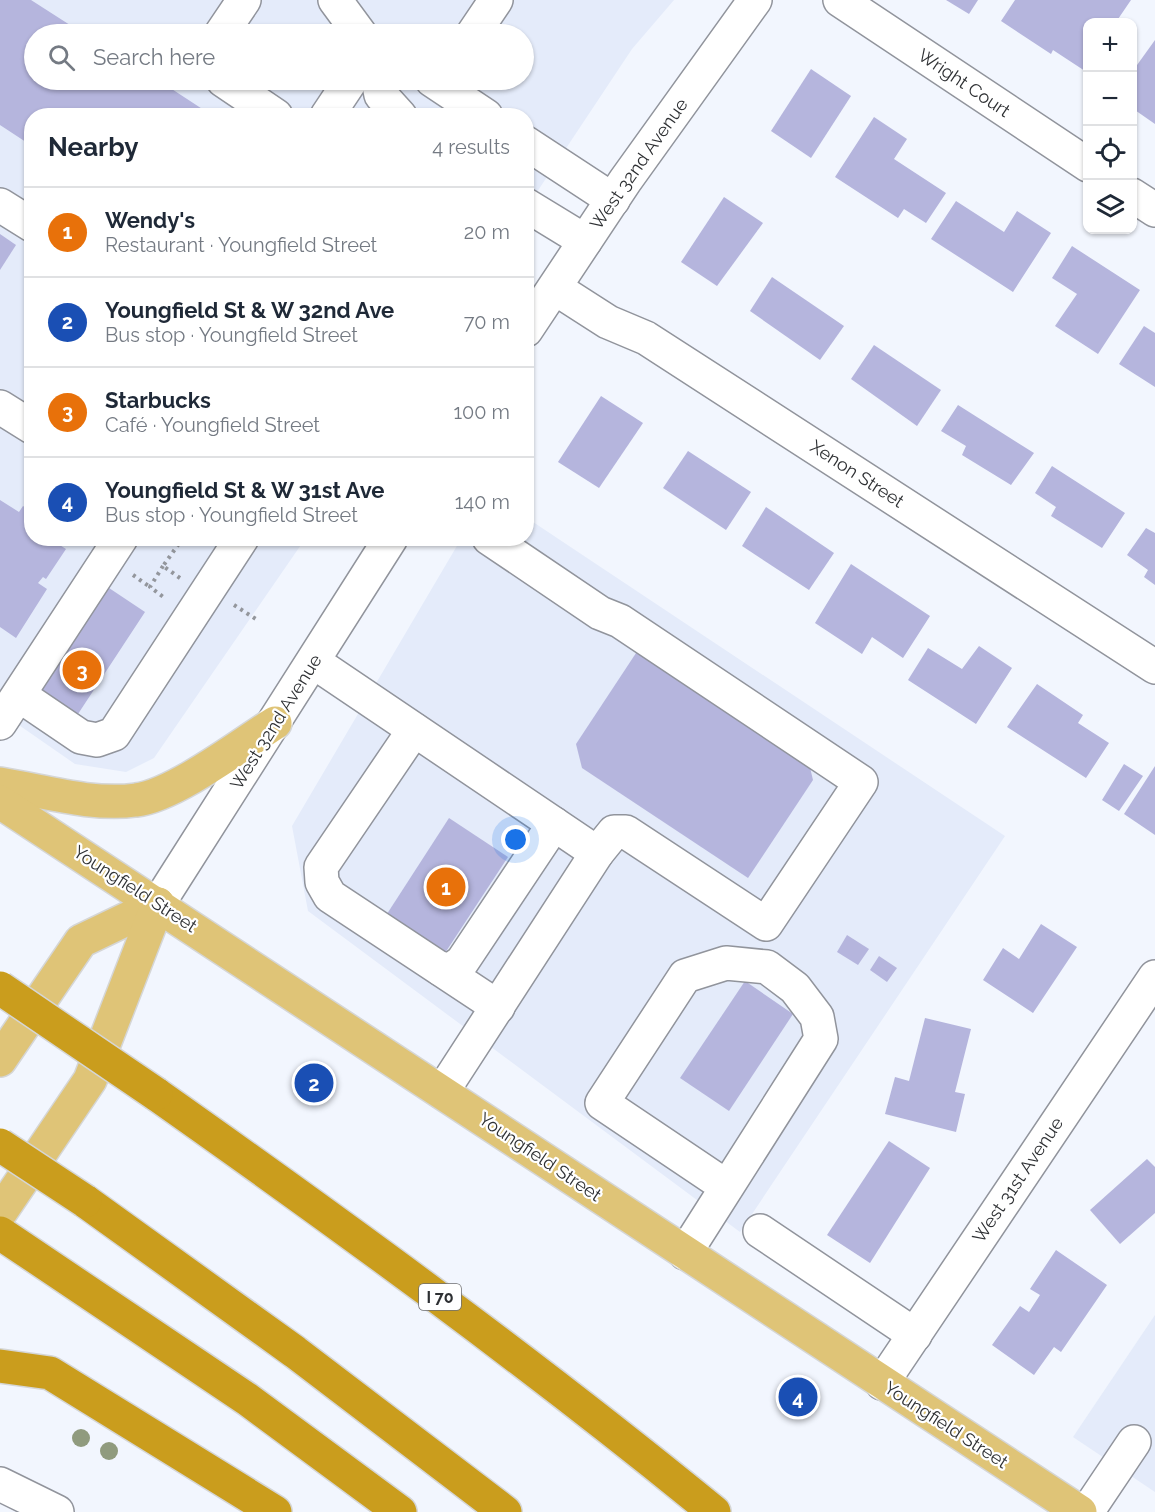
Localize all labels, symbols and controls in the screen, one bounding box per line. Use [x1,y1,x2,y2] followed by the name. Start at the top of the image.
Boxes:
[1083,18,1137,234] map controls
[1083,18,1137,72] button: +
[24,24,534,90] search box
[45,41,78,74] icon: search
[93,44,215,70] text: Search here
[914,44,1014,121] street label: Wright Court
[1083,72,1137,126] button: −
[585,94,692,233] street label: West 32nd Avenue
[1083,126,1137,180] button: locate
[48,132,138,162] text: Nearby
[432,135,510,159] text: 4 results
[1083,180,1137,234] button: layers
[105,207,195,233] text: Wendy's
[63,220,72,244] text: 1
[464,220,510,244] text: 20 m
[105,233,377,257] text: Restaurant · Youngfield Street
[105,297,394,323] text: Youngfield St & W 32nd Ave
[62,310,73,334] text: 2
[464,310,510,334] text: 70 m
[105,323,358,347] text: Bus stop · Youngfield Street
[105,387,211,413] text: Starbucks
[62,400,73,424] text: 3
[453,400,510,424] text: 100 m
[105,413,320,437] text: Café · Youngfield Street
[806,436,908,512] street label: Xenon Street
[105,477,385,503] text: Youngfield St & W 31st Ave
[62,490,73,514] text: 4
[455,490,510,514] text: 140 m
[105,503,358,527] text: Bus stop · Youngfield Street
[62,648,101,692] pin: 3
[225,650,326,793] street label: West 32nd Avenue
[501,825,530,854] your location
[69,841,201,936] street label: Youngfield Street
[426,864,466,910] pin: 1
[294,1060,334,1106] pin: 2
[475,1108,606,1205] street label: Youngfield Street
[968,1113,1068,1246] street label: West 31st Avenue
[419,1284,461,1310] road number: I 70
[778,1374,818,1420] pin: 4
[880,1377,1012,1472] street label: Youngfield Street

